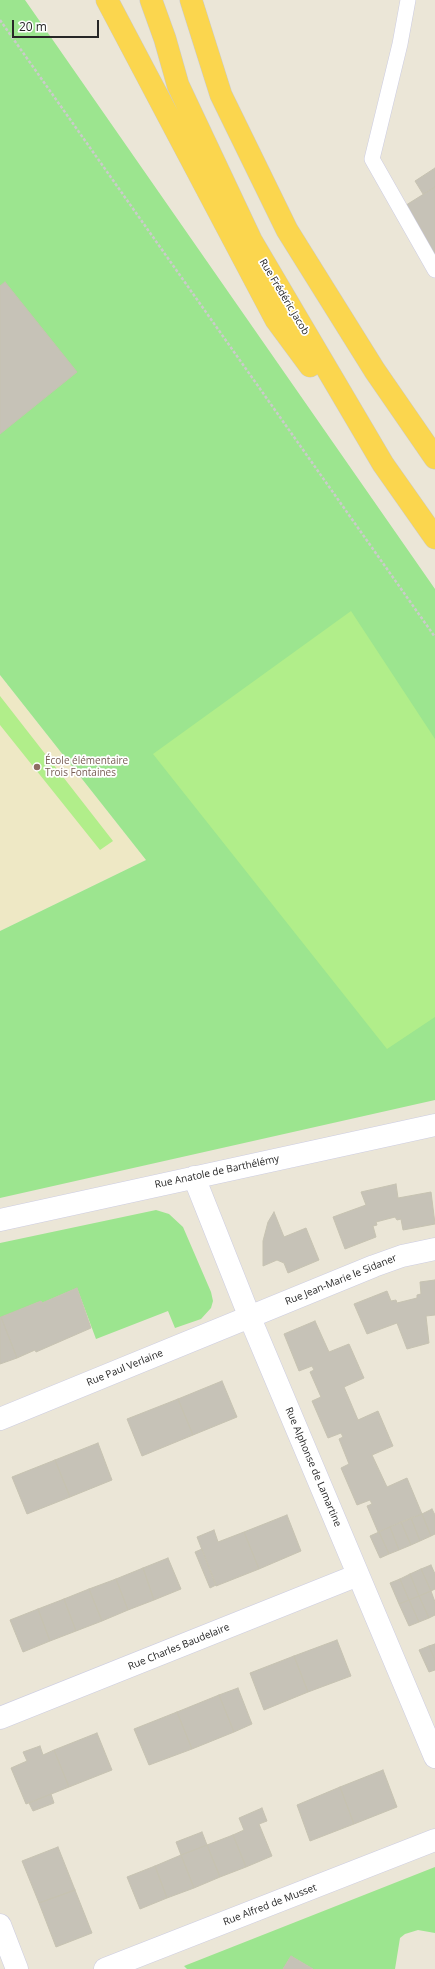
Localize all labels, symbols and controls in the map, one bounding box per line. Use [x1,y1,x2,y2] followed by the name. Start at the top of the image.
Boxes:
[14,12,101,38] scale bar
[19,18,47,35] text: 20 m
[257,257,311,337] street label: Rue Frédéric Jacob
[45,755,128,778] place label: École élémentaire Trois Fontaines
[32,762,42,772] marker: École élémentaire Trois Fontaines
[154,1153,280,1191] street label: Rue Anatole de Barthélémy
[283,1252,399,1308] street label: Rue Jean-Marie le Sidaner
[85,1347,165,1389] street label: Rue Paul Verlaine
[282,1405,344,1529] street label: Rue Alphonse de Lamartine
[127,1621,231,1673] street label: Rue Charles Baudelaire
[221,1882,319,1928] street label: Rue Alfred de Musset

